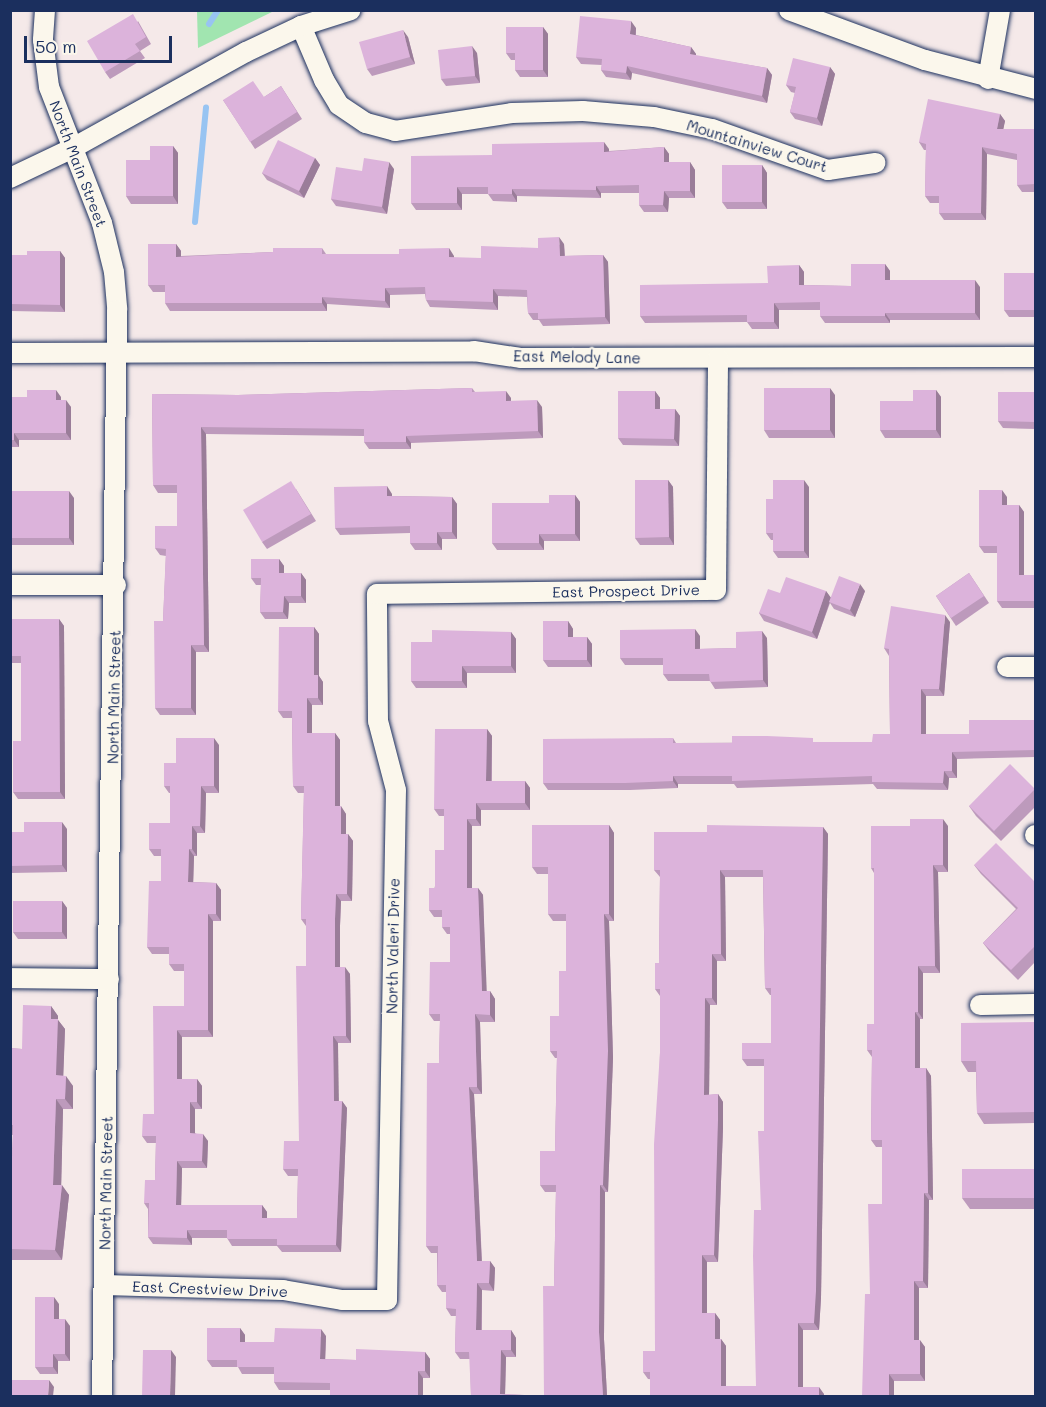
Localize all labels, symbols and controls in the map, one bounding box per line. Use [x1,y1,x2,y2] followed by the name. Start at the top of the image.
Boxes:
[27,24,176,62] scale bar
[35,34,77,58] text: 50 m
[46,98,110,230] street label: North Main Street
[684,116,830,176] street label: Mountainview Court
[513,347,641,367] street label: East Melody Lane
[552,581,700,601] street label: East Prospect Drive
[104,630,124,764] street label: North Main Street
[383,878,403,1014] street label: North Valeri Drive
[96,1116,116,1250] street label: North Main Street
[132,1277,288,1301] street label: East Crestview Drive

